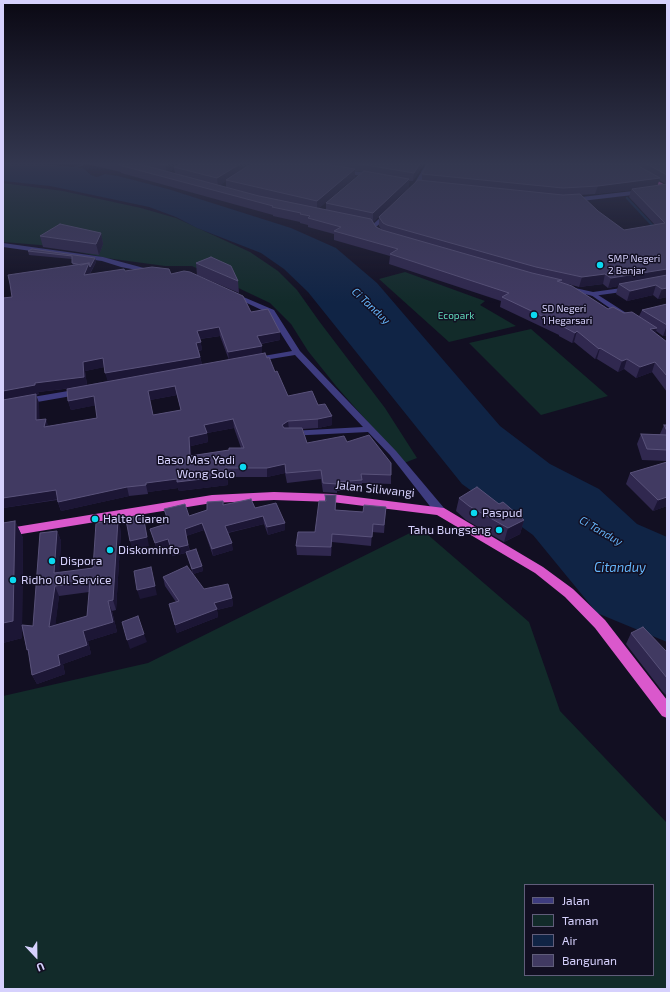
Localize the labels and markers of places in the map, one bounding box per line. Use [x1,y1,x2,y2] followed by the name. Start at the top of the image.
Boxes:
[608,253,660,276] place label: SMP Negeri 2 Banjar
[595,260,605,270] marker: SMP Negeri 2 Banjar
[542,303,592,326] place label: SD Negeri 1 Hegarsari
[529,310,539,320] marker: SD Negeri 1 Hegarsari
[157,453,235,481] place label: Baso Mas Yadi Wong Solo
[238,462,248,472] marker: Baso Mas Yadi Wong Solo
[482,506,522,520] place label: Paspud
[469,508,479,518] marker: Paspud
[103,512,169,526] place label: Halte Ciaren
[90,514,100,524] marker: Halte Ciaren
[408,523,491,537] place label: Tahu Bungseng
[494,525,504,535] marker: Tahu Bungseng
[118,543,180,557] place label: Diskominfo
[105,545,115,555] marker: Diskominfo
[60,554,102,568] place label: Dispora
[47,556,57,566] marker: Dispora
[21,573,112,587] place label: Ridho Oil Service
[8,575,18,585] marker: Ridho Oil Service

